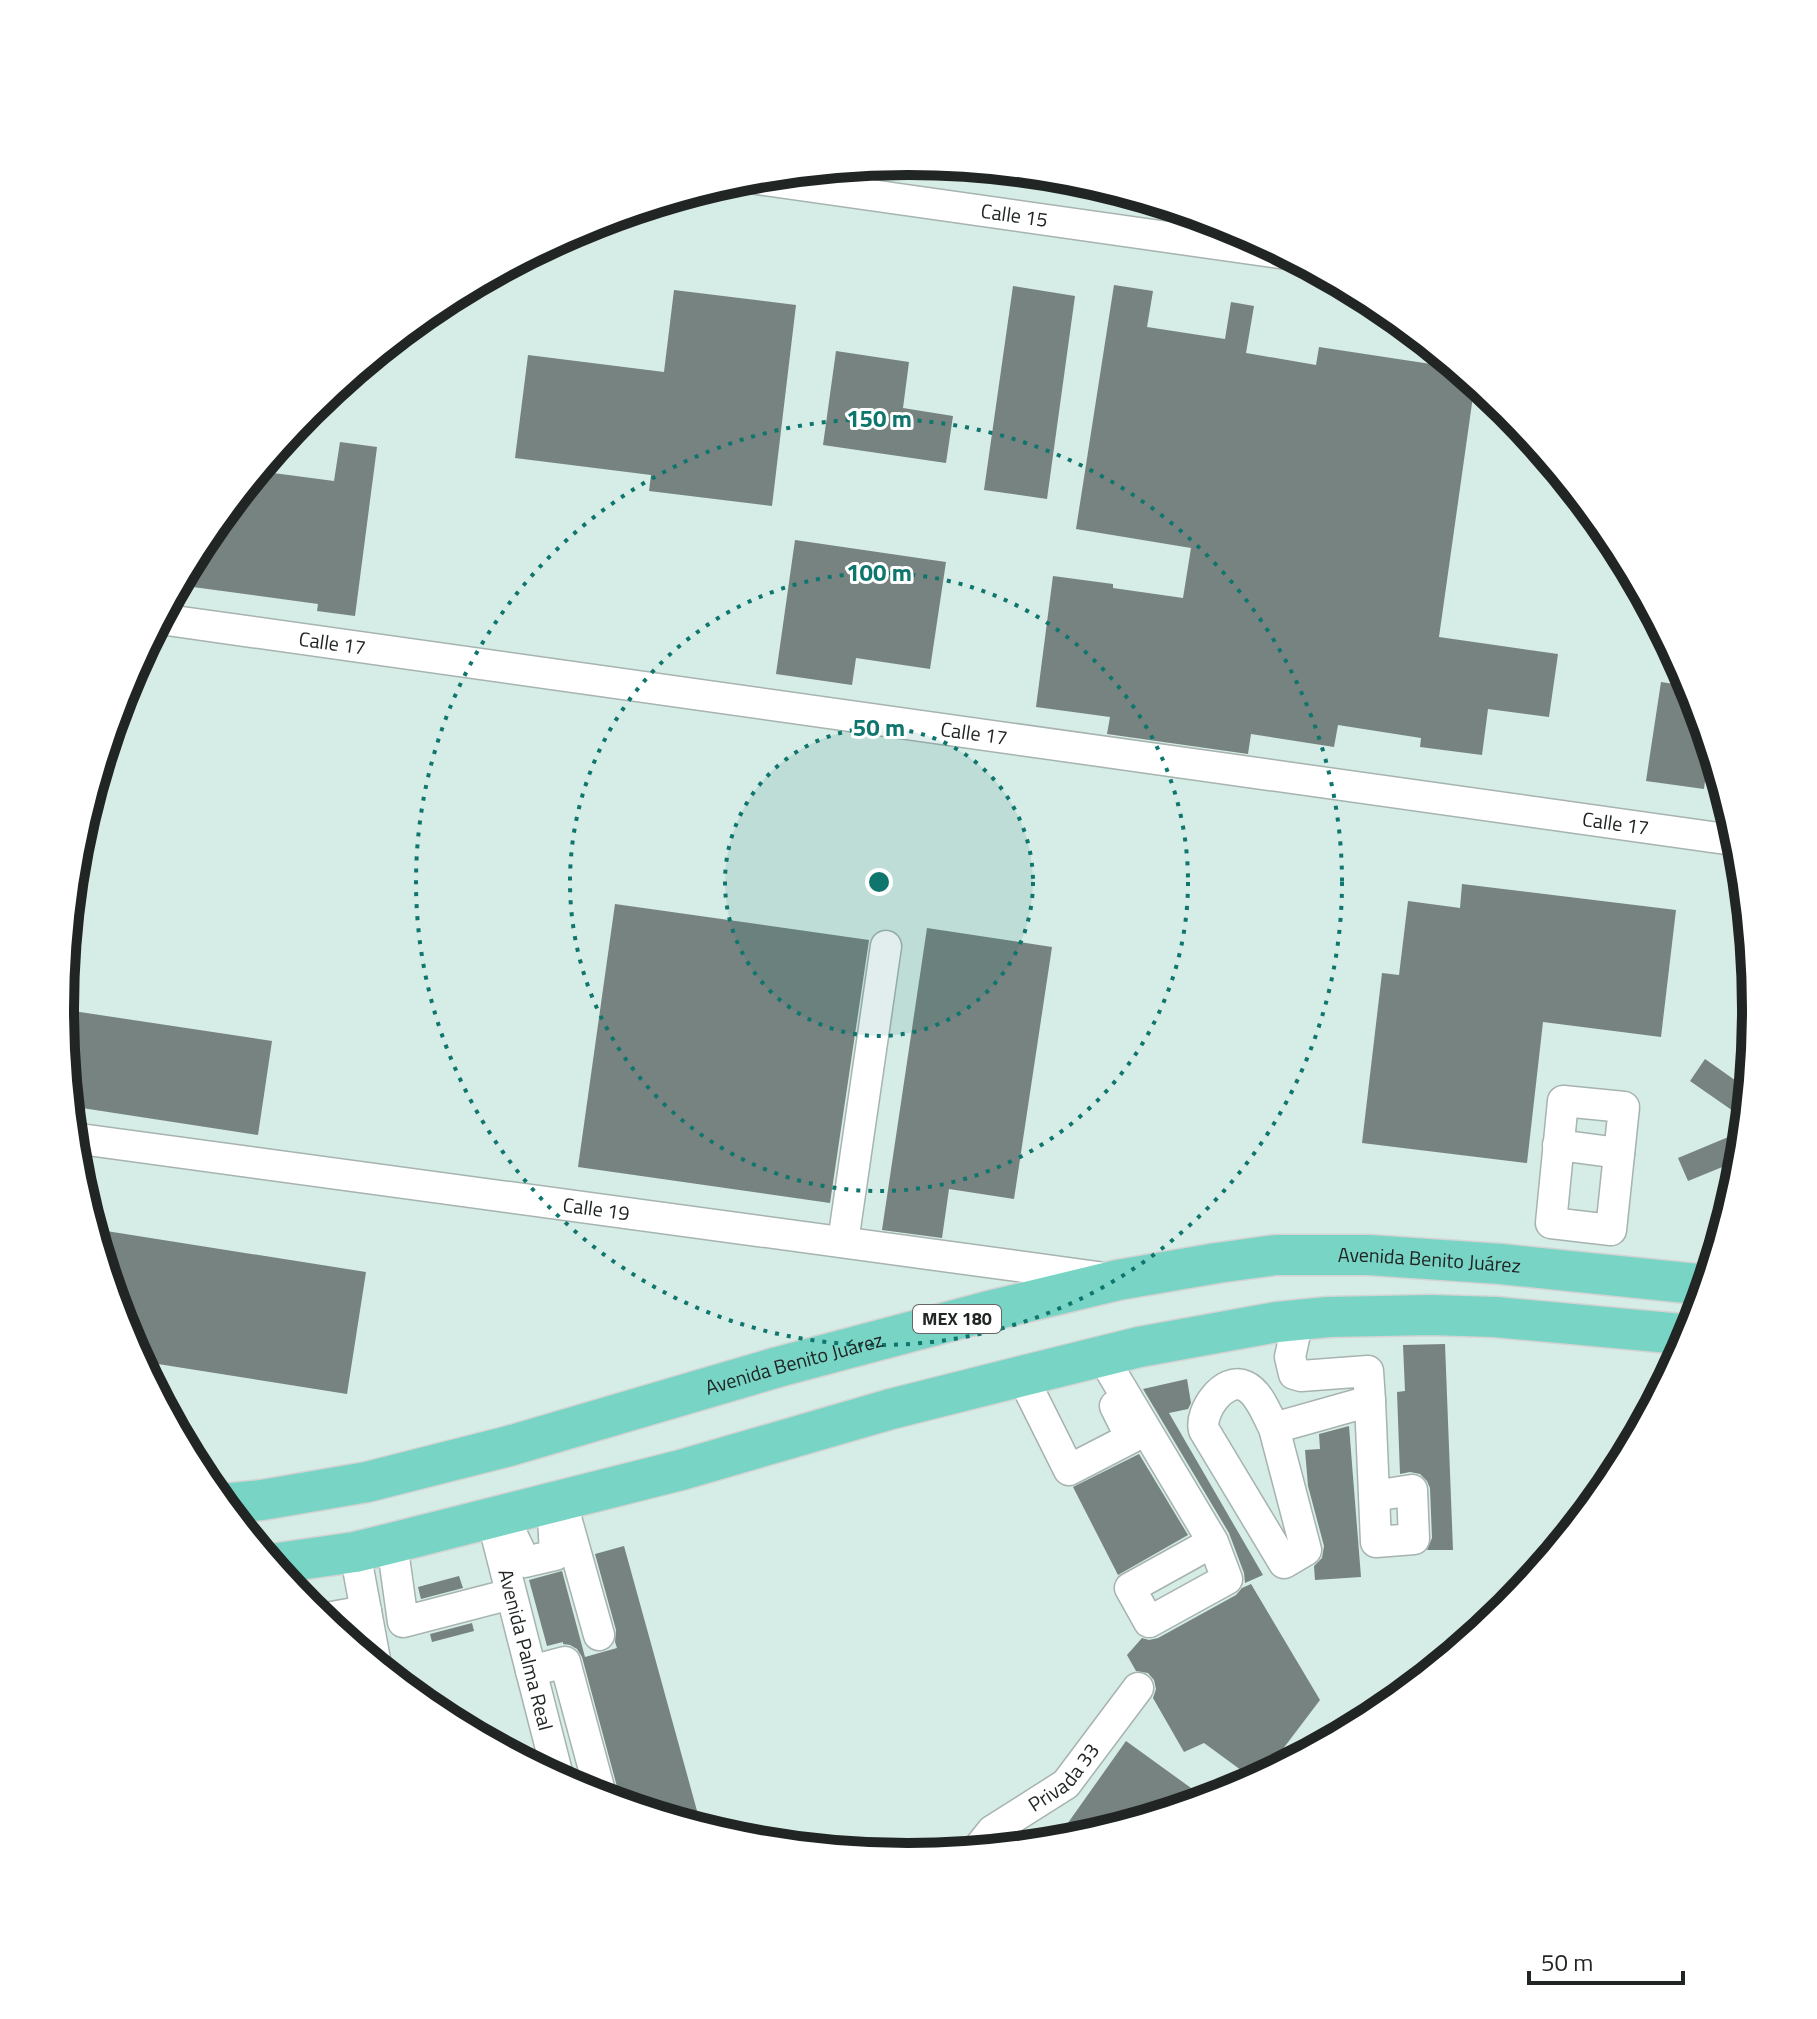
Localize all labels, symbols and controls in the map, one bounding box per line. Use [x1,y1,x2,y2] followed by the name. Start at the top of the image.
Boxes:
[979,195,1050,235] street label: Calle 15
[846,400,912,436] text: 150 m
[846,554,912,590] text: 100 m
[297,623,368,663] street label: Calle 17
[853,709,905,745] text: 50 m
[939,713,1009,753] street label: Calle 17
[1580,803,1651,843] street label: Calle 17
[865,868,893,896] centre of rings
[561,1189,632,1228] street label: Calle 19
[1338,1239,1522,1281] street label: Avenida Benito Juárez
[913,1305,1001,1333] road number: MEX 180
[701,1324,886,1403] street label: Avenida Benito Juárez
[491,1565,562,1734] street label: Avenida Palma Real
[1022,1736,1107,1819] street label: Privada 33
[1529,1935,1683,1985] scale bar
[1541,1944,1593,1980] text: 50 m

